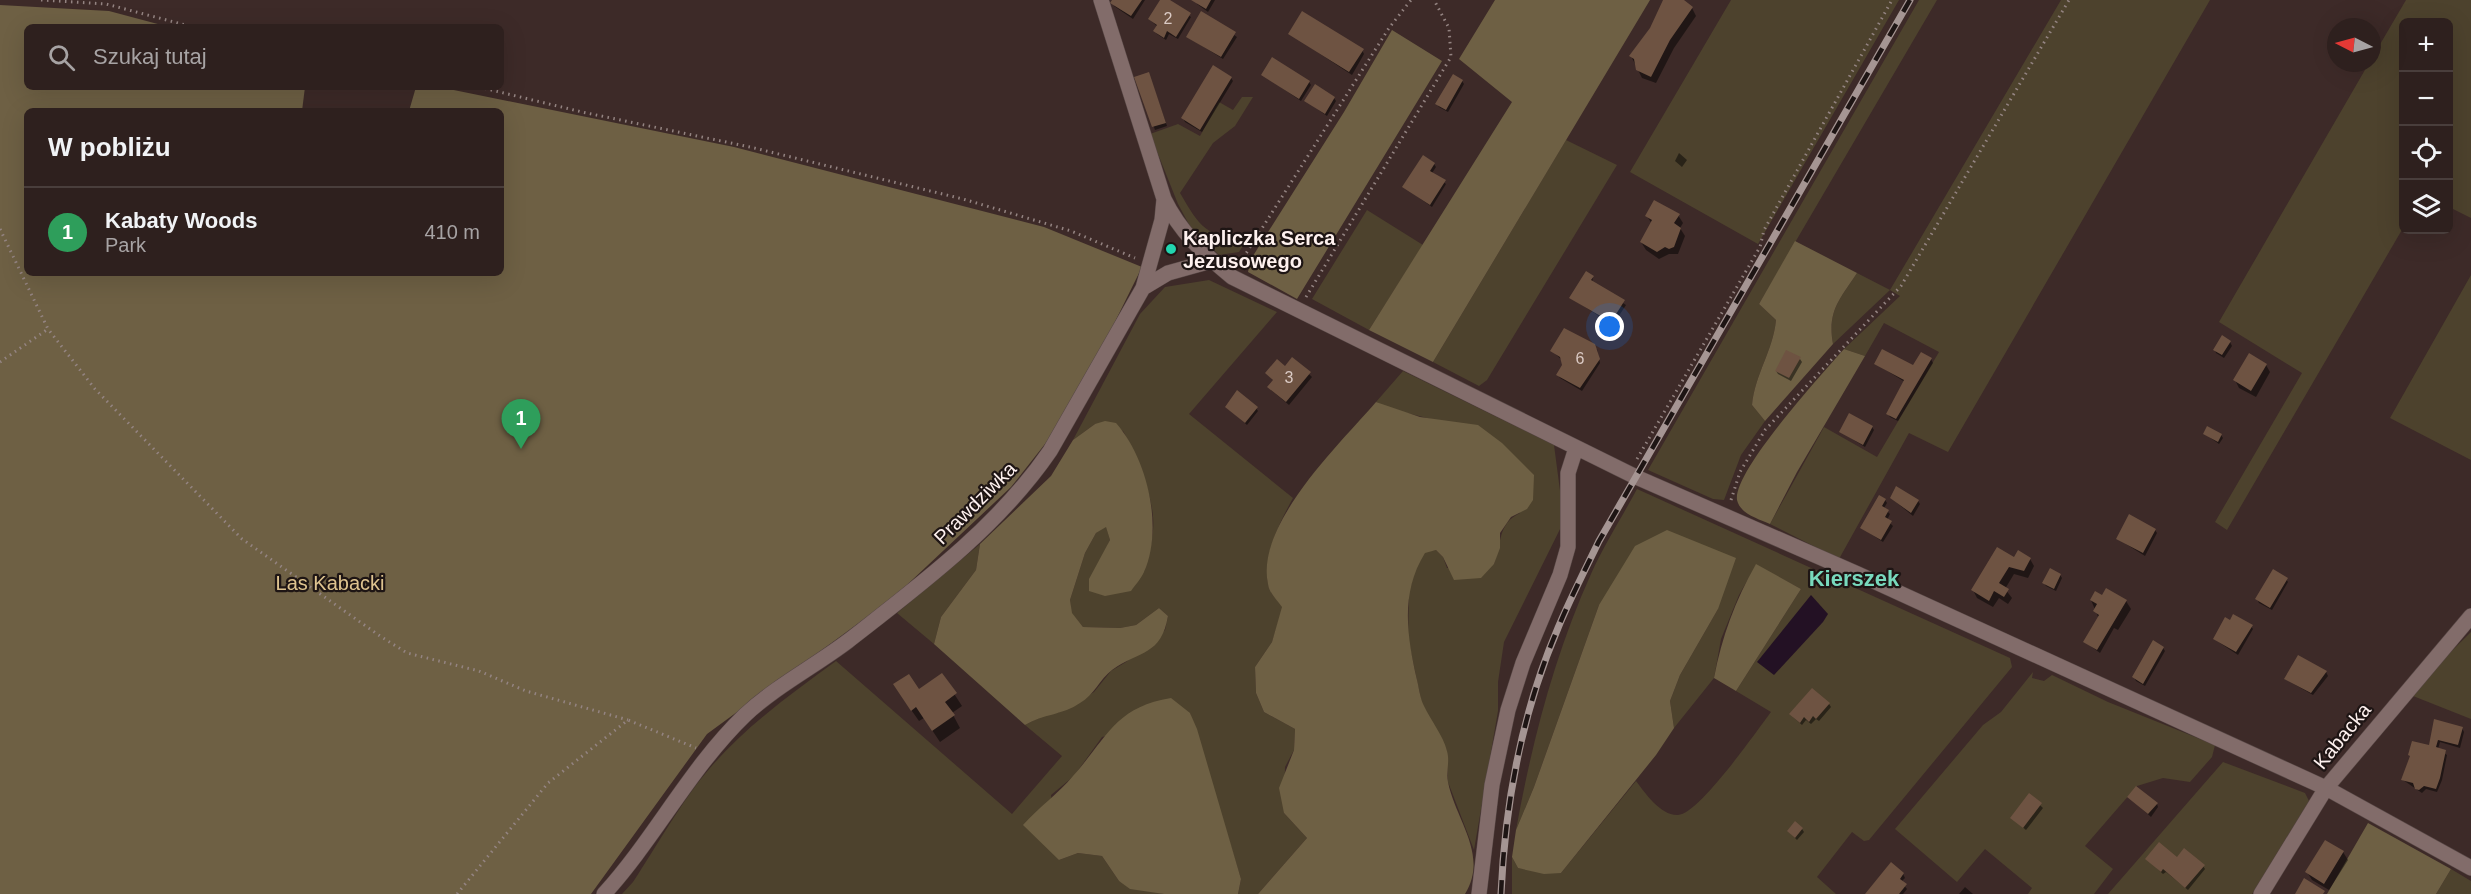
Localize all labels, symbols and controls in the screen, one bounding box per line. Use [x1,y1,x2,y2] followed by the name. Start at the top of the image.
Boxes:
[1164,10,1173,27] house number: 2
[2327,18,2381,72] north arrow
[2399,18,2453,234] map controls
[2399,18,2453,72] button: +
[24,24,504,90] search box
[45,41,78,74] icon: search
[93,44,207,69] text: Szukaj tutaj
[2399,72,2453,126] button: −
[2399,126,2453,180] button: locate
[48,132,171,162] text: W pobliżu
[2399,180,2453,234] button: layers
[105,208,257,233] text: Kabaty Woods
[62,221,73,243] text: 1
[424,221,480,243] text: 410 m
[1183,227,1336,272] place label: Kapliczka Serca Jezusowego
[105,234,146,256] text: Park
[1164,242,1178,256] marker: Kapliczka Serca Jezusowego
[1595,312,1624,341] your location
[1576,350,1585,367] house number: 6
[1285,369,1294,386] house number: 3
[502,400,540,449] pin: 1
[929,457,1021,549] street label: Prawdziwka
[1809,566,1900,591] district label: Kierszek
[276,572,384,594] park label: Las Kabacki
[2309,698,2376,773] street label: Kabacka

